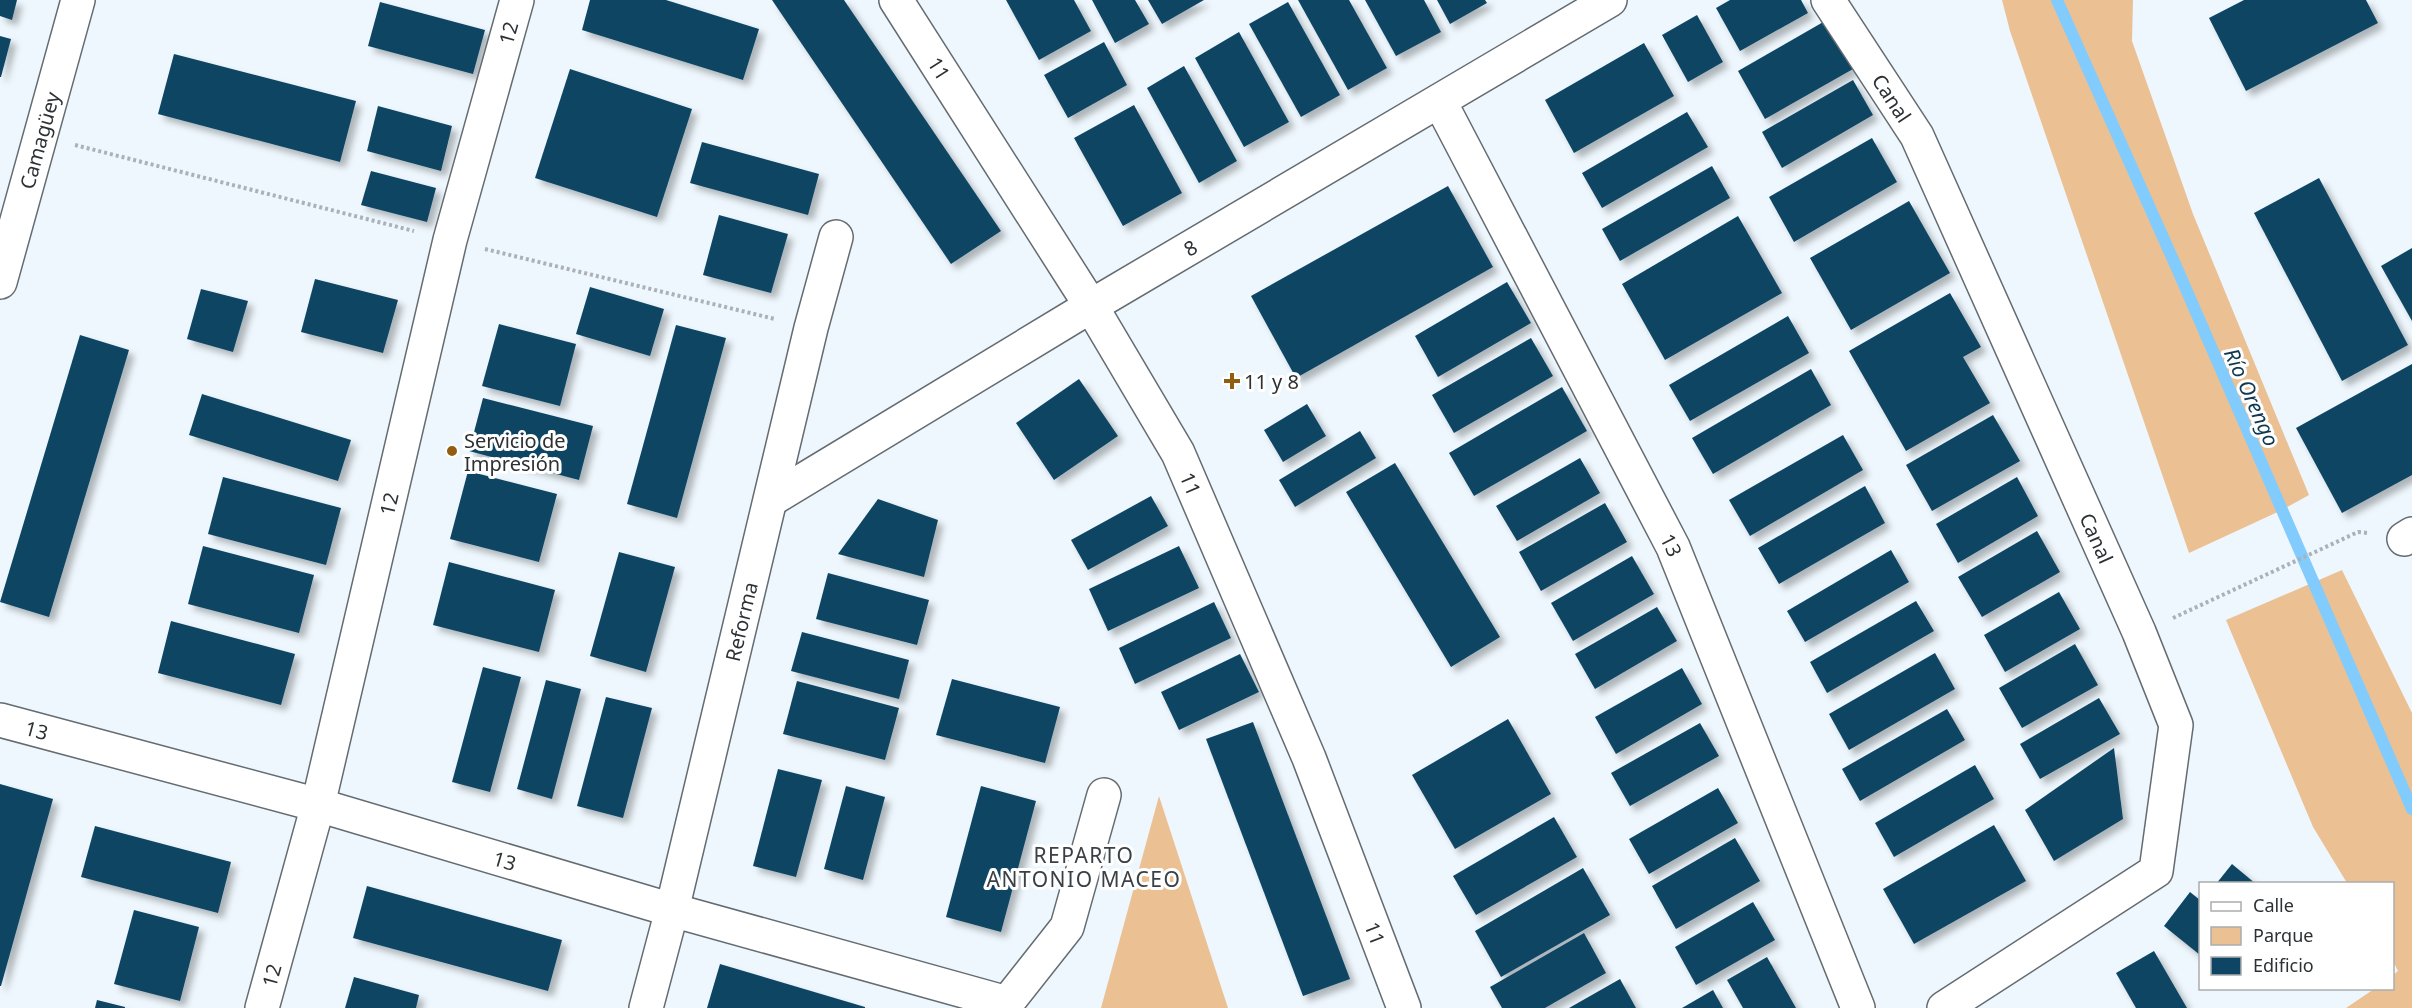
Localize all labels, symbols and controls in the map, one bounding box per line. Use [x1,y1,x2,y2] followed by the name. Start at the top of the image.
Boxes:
[492,18,524,47] street label: 12
[922,51,957,85] street label: 11
[1866,68,1918,127] street label: Canal
[13,88,66,192] street label: Camagüey
[1178,233,1202,262] street label: 8
[2218,344,2286,450] water label: Río Orengo
[1244,368,1299,395] place label: 11 y 8
[1225,374,1239,388] marker: 11 y 8
[464,427,565,477] place label: Servicio de Impresión
[445,444,459,458] marker: Servicio de Impresión
[1174,468,1208,499] street label: 11
[373,489,404,518] street label: 12
[2074,508,2120,568] street label: Canal
[1655,529,1689,561] street label: 13
[718,579,763,664] street label: Reforma
[22,714,51,746] street label: 13
[987,841,1181,893] district label: REPARTO ANTONIO MACEO
[490,844,520,877] street label: 13
[2199,882,2394,990] legend
[2253,893,2294,917] text: Calle
[1359,918,1392,949] street label: 11
[2253,923,2313,947] text: Parque
[2253,953,2314,977] text: Edificio
[255,961,287,990] street label: 12

